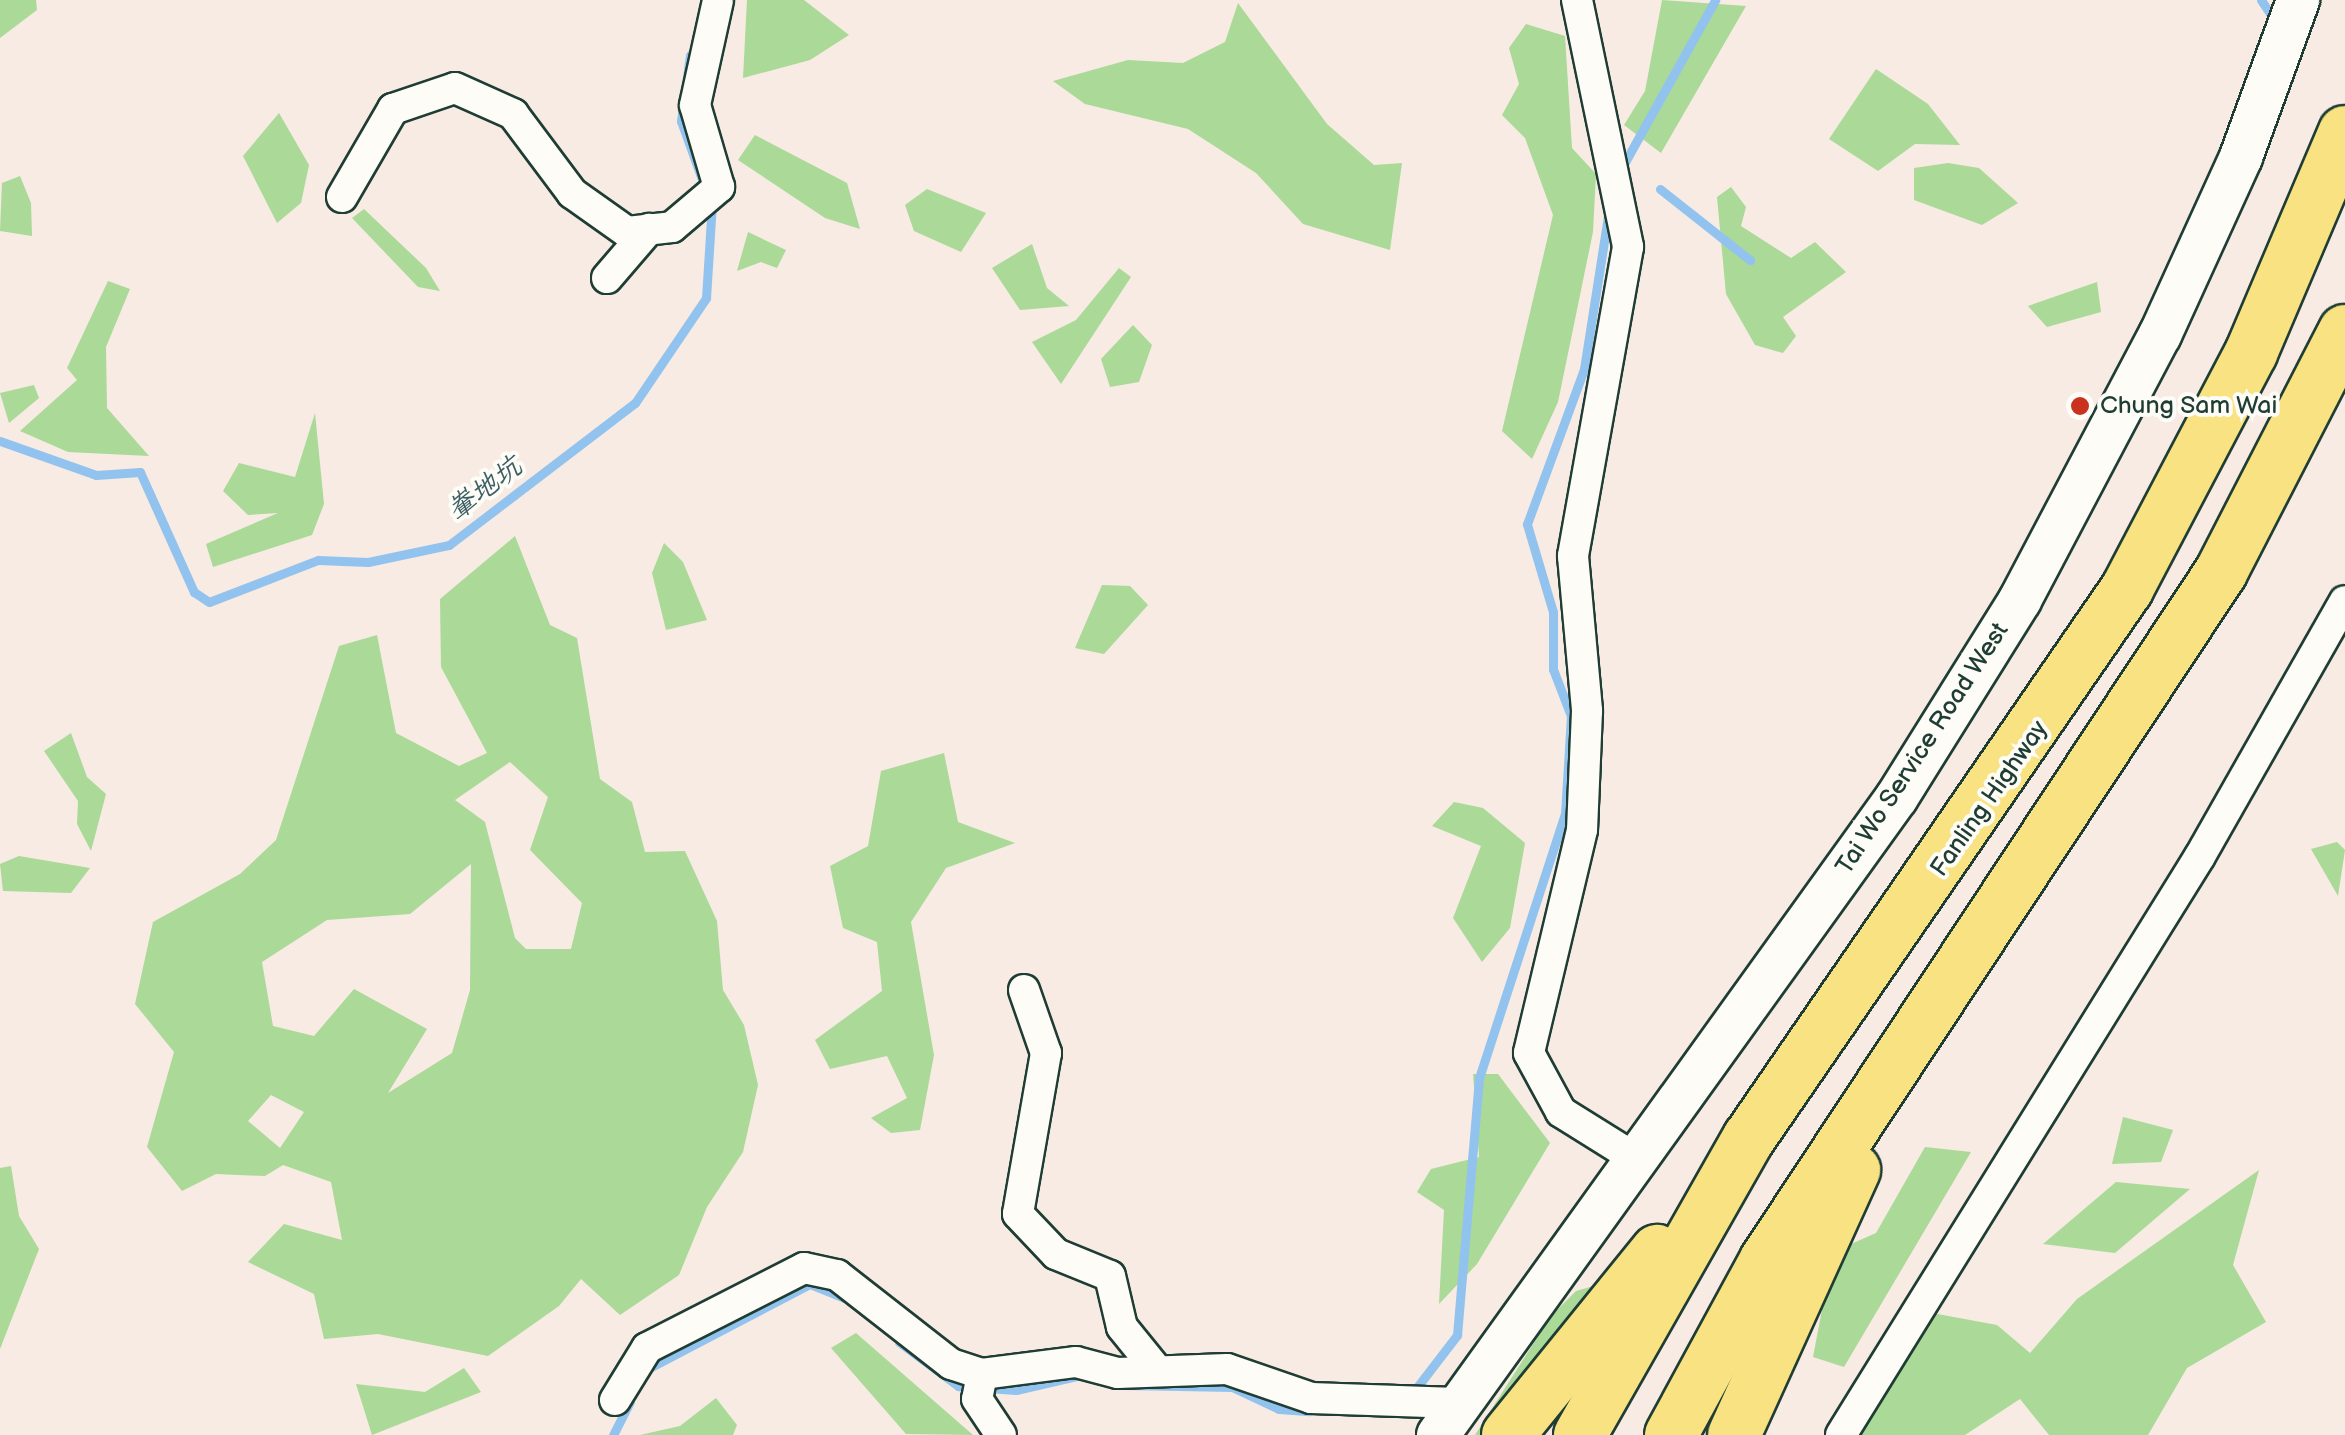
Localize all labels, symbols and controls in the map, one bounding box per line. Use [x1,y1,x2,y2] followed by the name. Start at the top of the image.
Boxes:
[2100,391,2279,421] place label: Chung Sam Wai
[2069,395,2091,417] marker: Chung Sam Wai
[441,450,529,528] water label: 輋地坑
[1830,616,2016,882] street label: Tai Wo Service Road West
[1925,715,2055,883] street label: Fanling Highway

